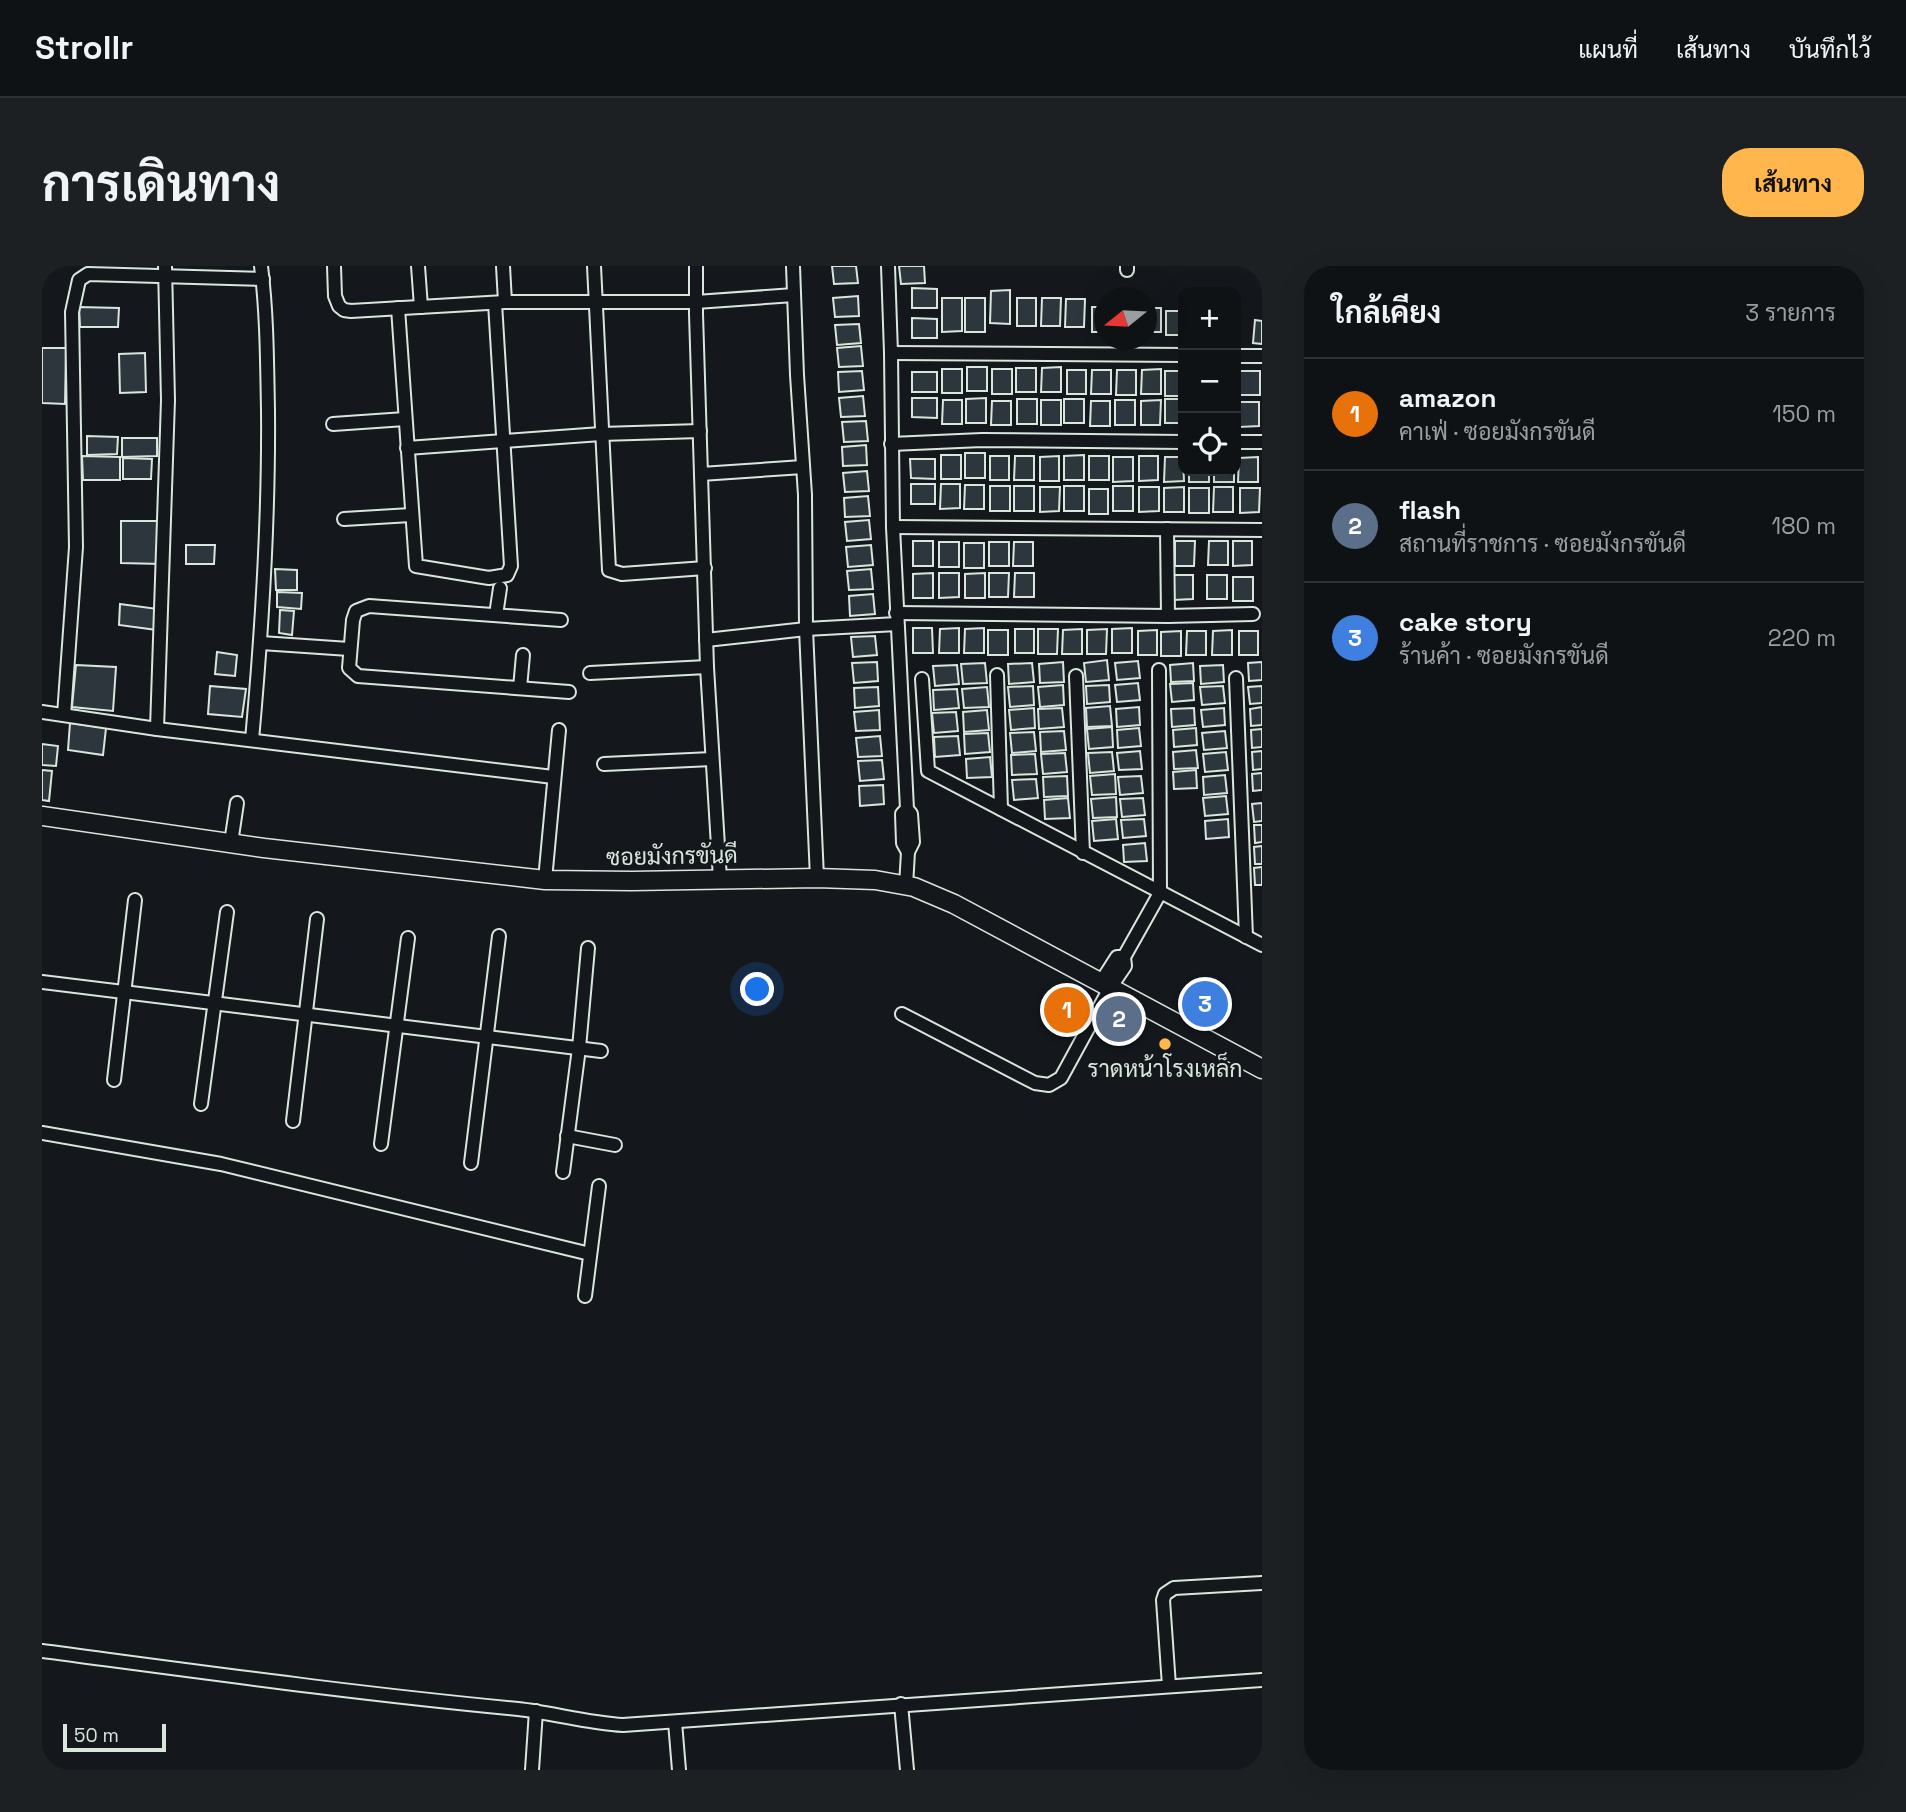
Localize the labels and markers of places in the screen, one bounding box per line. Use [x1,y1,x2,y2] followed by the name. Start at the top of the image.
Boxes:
[1182,978,1228,1030] pin: 3
[1044,984,1090,1036] pin: 1
[1096,993,1142,1045] pin: 2
[1157,1036,1173,1052] marker: ราดหน้าโรงเหล็ก
[1088,1052,1242,1084] place label: ราดหน้าโรงเหล็ก

